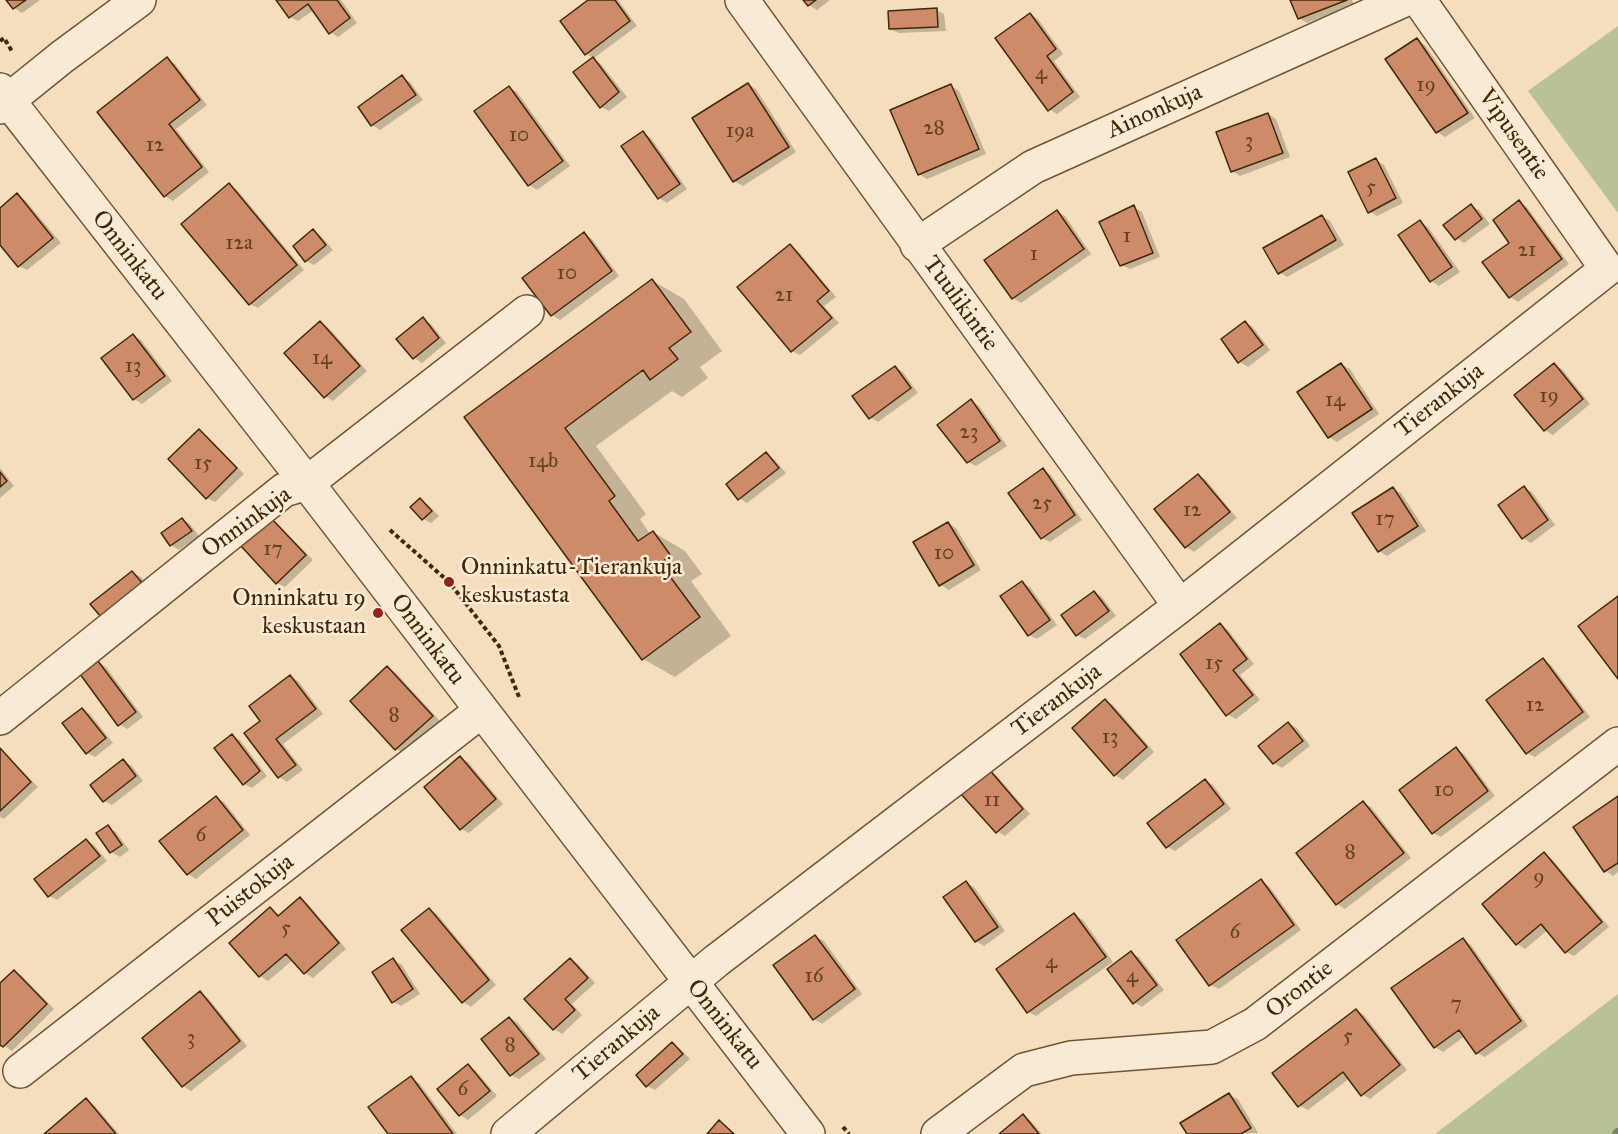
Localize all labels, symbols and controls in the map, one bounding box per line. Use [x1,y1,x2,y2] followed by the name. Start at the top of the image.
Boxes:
[1035,61,1047,87] house number: 4
[1416,73,1436,99] house number: 19
[1103,78,1207,146] street label: Ainonkuja
[1471,84,1555,186] street label: Vipusentie
[923,116,945,142] house number: 28
[726,119,754,145] house number: 19a
[509,123,529,149] house number: 10
[1245,129,1253,155] house number: 3
[146,133,164,159] house number: 12
[1366,175,1376,201] house number: 5
[85,205,173,307] street label: Onninkatu
[1123,224,1131,250] house number: 1
[225,231,253,257] house number: 12a
[1518,238,1536,264] house number: 21
[1030,242,1038,268] house number: 1
[916,251,1004,357] street label: Tuulikintie
[557,261,577,287] house number: 10
[775,283,793,309] house number: 21
[312,346,332,372] house number: 14
[125,354,141,380] house number: 13
[1390,357,1490,445] street label: Tierankuja
[1539,384,1559,410] house number: 19
[1325,388,1345,414] house number: 14
[960,420,978,446] house number: 23
[528,449,558,475] house number: 14b
[194,451,212,477] house number: 15
[197,481,297,565] street label: Onninkuja
[1032,491,1052,517] house number: 25
[1183,498,1201,524] house number: 12
[1375,507,1395,533] house number: 17
[263,537,283,563] house number: 17
[934,541,954,567] house number: 10
[461,554,682,610] place label: Onninkatu-Tierankuja keskustasta
[442,575,456,589] marker: Onninkatu-Tierankuja keskustasta
[232,585,366,641] place label: Onninkatu 19 keskustaan
[383,589,471,691] street label: Onninkatu
[371,606,385,620] marker: Onninkatu 19 keskustaan
[1205,651,1223,677] house number: 15
[1006,658,1108,744] street label: Tierankuja
[1526,693,1544,719] house number: 12
[388,703,400,729] house number: 8
[1102,725,1118,751] house number: 13
[1434,778,1454,804] house number: 10
[984,788,1000,814] house number: 11
[196,823,206,849] house number: 6
[1344,840,1356,866] house number: 8
[202,848,300,934] street label: Puistokuja
[1533,865,1545,891] house number: 9
[281,916,291,942] house number: 5
[1230,920,1240,946] house number: 6
[1045,950,1057,976] house number: 4
[1261,955,1339,1025] street label: Orontie
[804,964,824,990] house number: 16
[1126,964,1138,990] house number: 4
[680,974,768,1076] street label: Onninkatu
[1450,992,1462,1018] house number: 7
[568,999,666,1089] street label: Tierankuja
[1343,1024,1353,1050] house number: 5
[187,1026,195,1052] house number: 3
[504,1033,516,1059] house number: 8
[458,1077,468,1103] house number: 6

